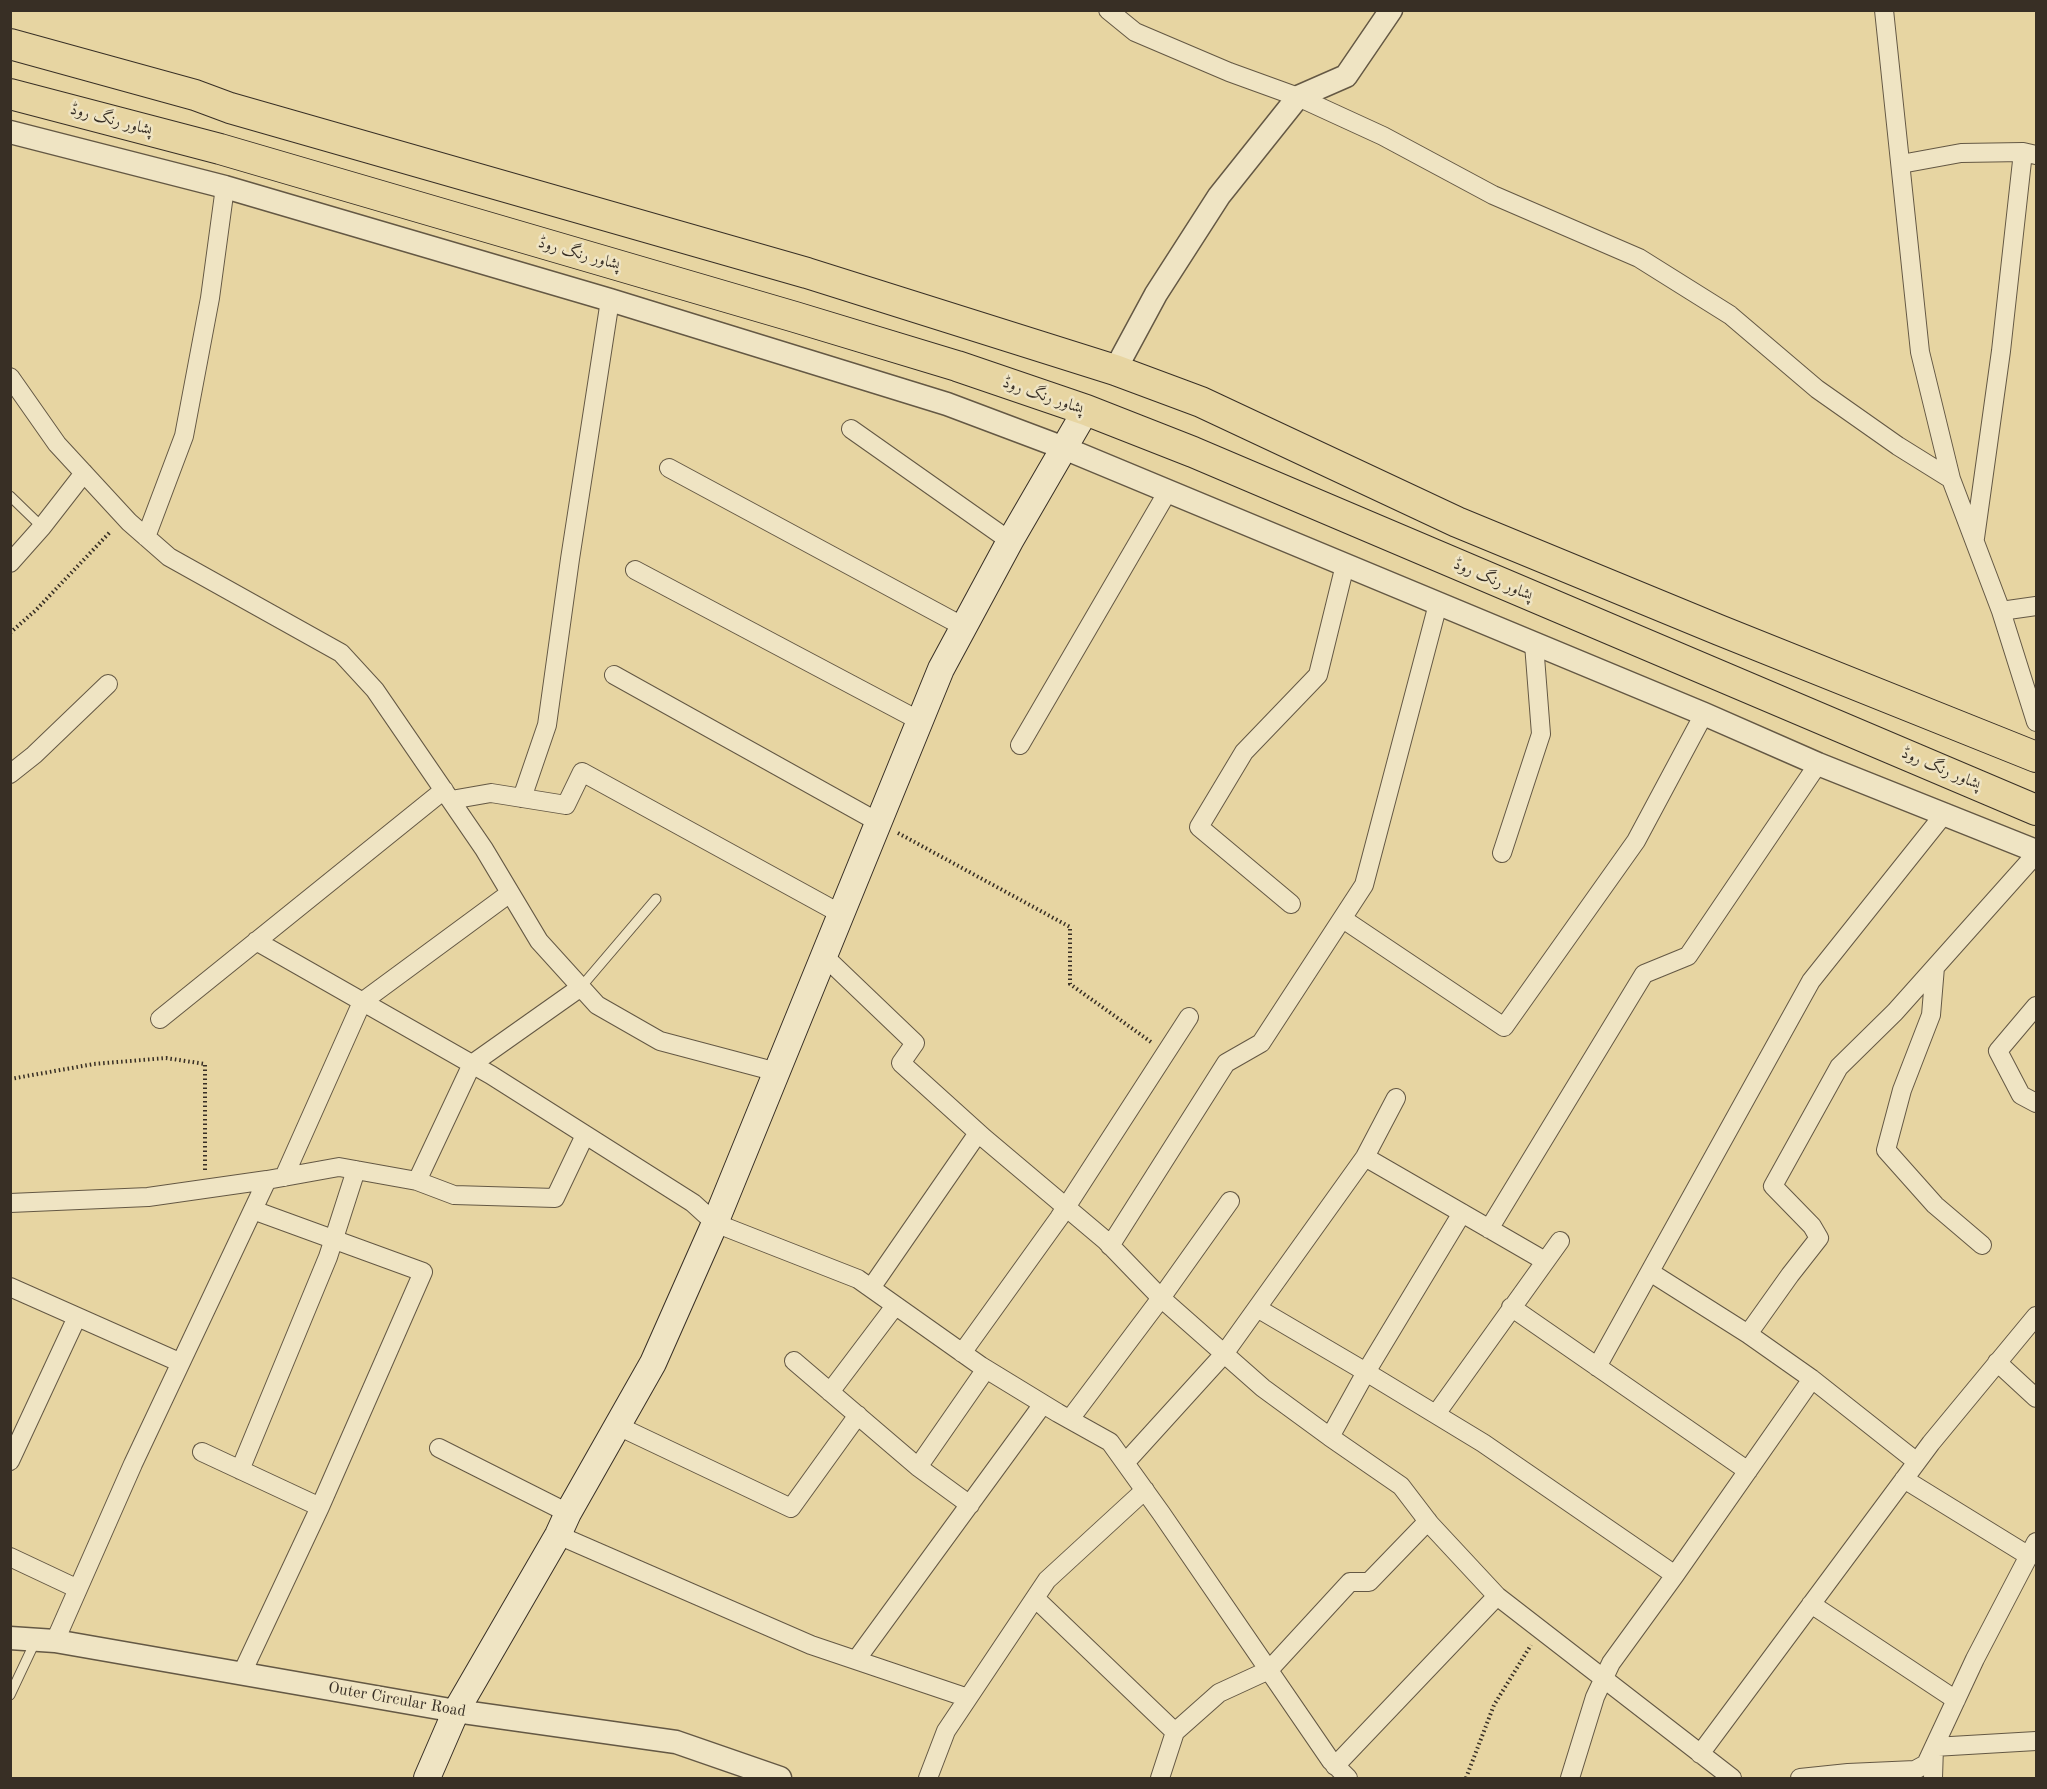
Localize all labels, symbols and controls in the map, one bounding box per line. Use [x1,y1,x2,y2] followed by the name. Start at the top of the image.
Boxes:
[68,100,154,140] street label: پشاور رنگ روڈ
[536,233,622,275] street label: پشاور رنگ روڈ
[1000,373,1086,419] street label: پشاور رنگ روڈ
[1450,555,1536,605] street label: پشاور رنگ روڈ
[1898,744,1984,794] street label: پشاور رنگ روڈ
[327,1678,467,1722] street label: Outer Circular Road

